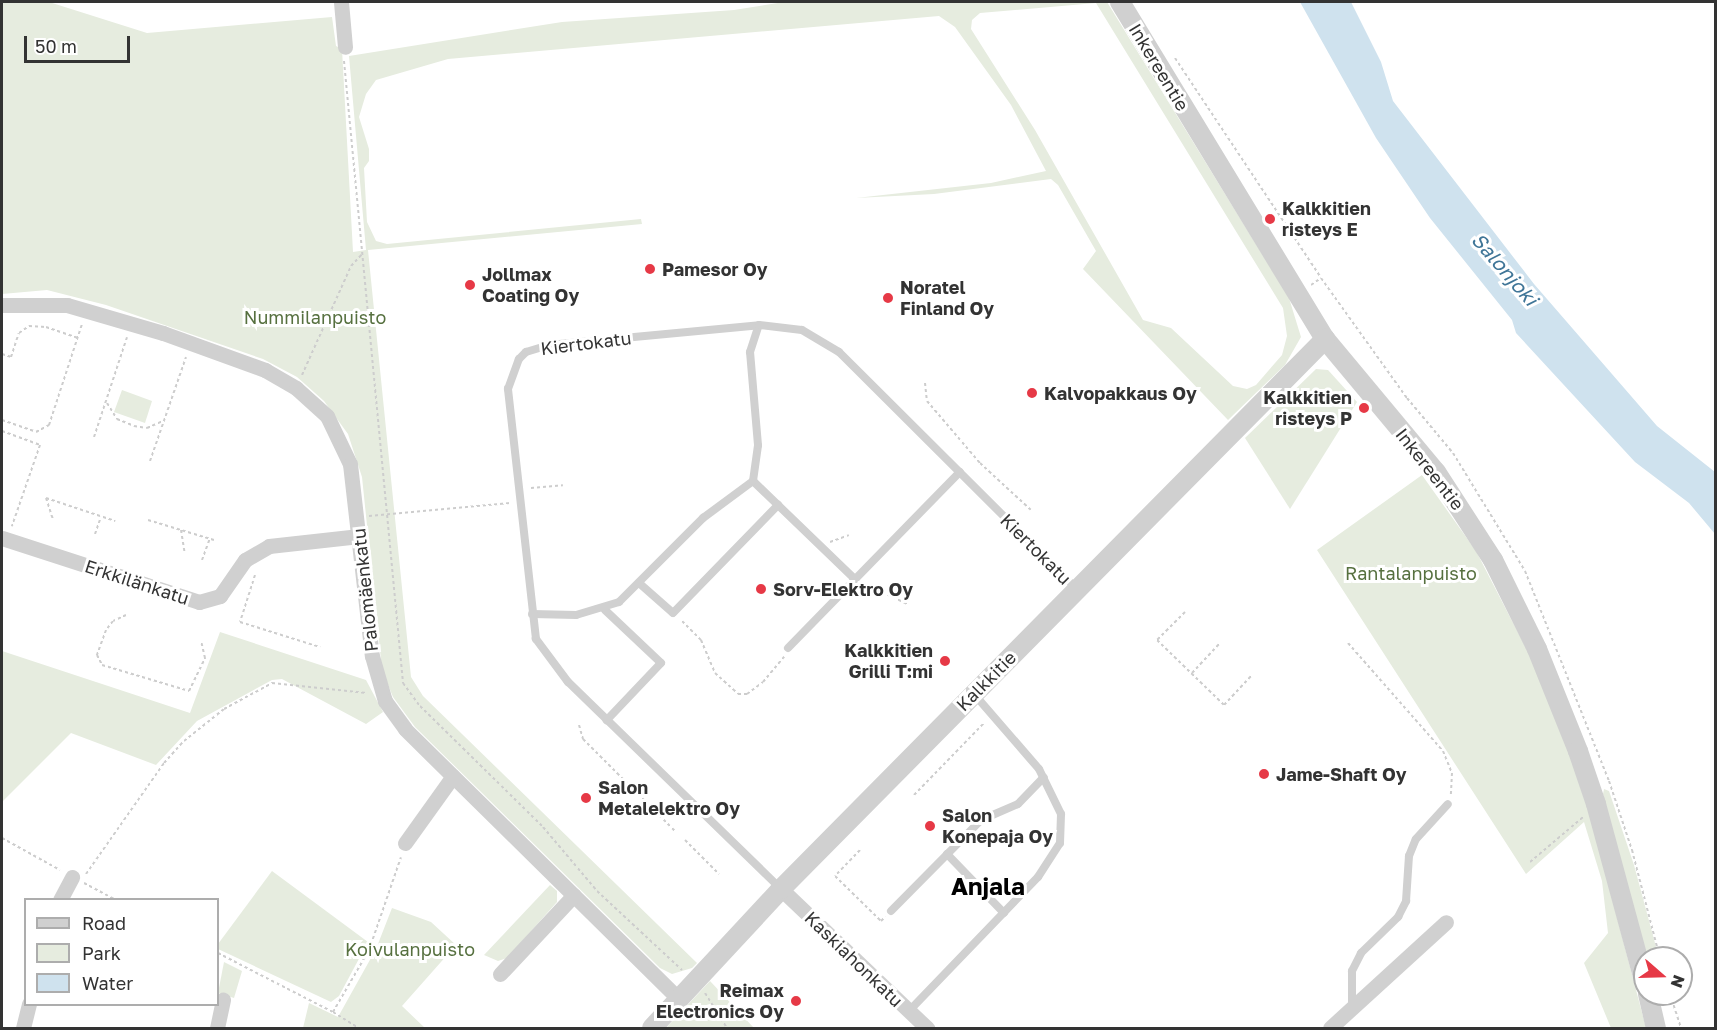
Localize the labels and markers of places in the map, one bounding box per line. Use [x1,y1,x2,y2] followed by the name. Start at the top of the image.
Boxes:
[1282,198,1371,240] place label: Kalkkitien risteys E
[1263,212,1277,226] marker: Kalkkitien risteys E
[662,258,768,280] place label: Pamesor Oy
[643,262,657,276] marker: Pamesor Oy
[482,264,579,306] place label: Jollmax Coating Oy
[900,277,994,320] place label: Noratel Finland Oy
[463,278,477,292] marker: Jollmax Coating Oy
[881,291,895,305] marker: Noratel Finland Oy
[1044,382,1197,404] place label: Kalvopakkaus Oy
[1025,386,1039,400] marker: Kalvopakkaus Oy
[1263,387,1352,430] place label: Kalkkitien risteys P
[1357,401,1371,415] marker: Kalkkitien risteys P
[773,578,913,600] place label: Sorv-Elektro Oy
[754,582,768,596] marker: Sorv-Elektro Oy
[844,640,933,682] place label: Kalkkitien Grilli T:mi
[938,654,952,668] marker: Kalkkitien Grilli T:mi
[1276,763,1407,785] place label: Jame-Shaft Oy
[1257,767,1271,781] marker: Jame-Shaft Oy
[598,777,740,820] place label: Salon Metalelektro Oy
[579,791,593,805] marker: Salon Metalelektro Oy
[942,805,1053,848] place label: Salon Konepaja Oy
[923,819,937,833] marker: Salon Konepaja Oy
[656,980,784,1022] place label: Reimax Electronics Oy
[789,994,803,1008] marker: Reimax Electronics Oy

